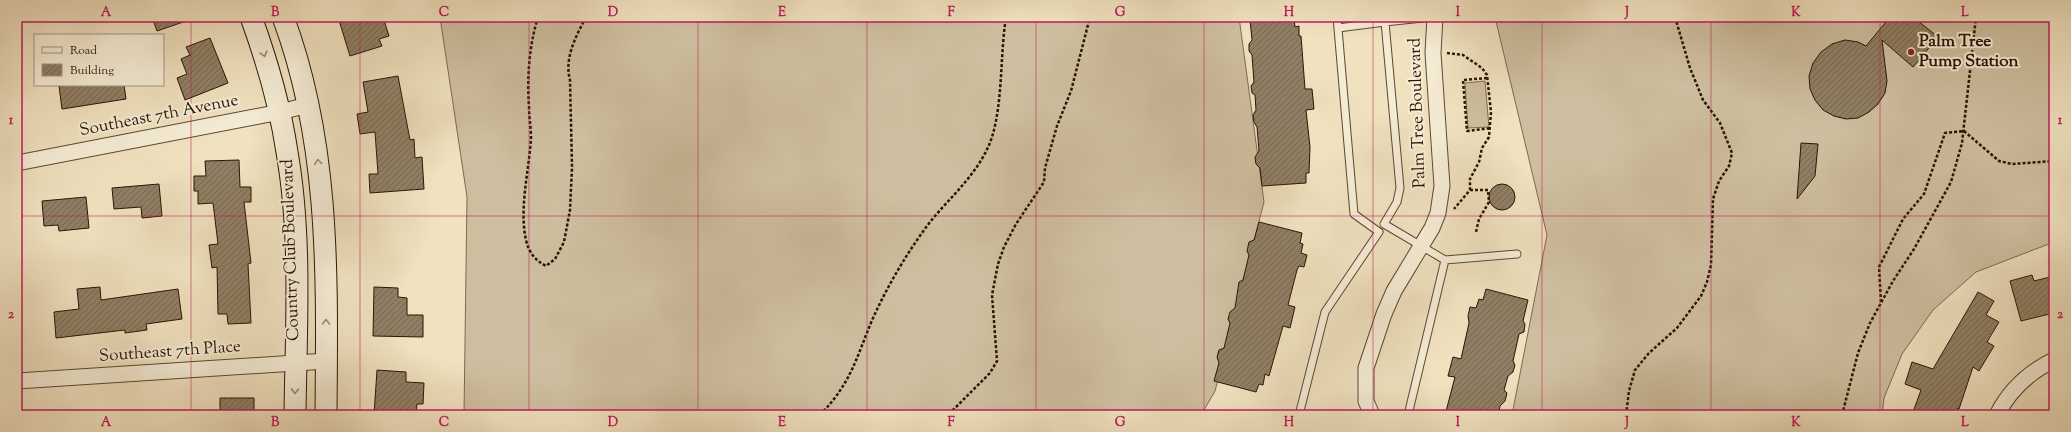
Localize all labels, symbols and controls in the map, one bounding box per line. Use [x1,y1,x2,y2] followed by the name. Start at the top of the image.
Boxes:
[101,4,112,22] text: A
[271,4,280,22] text: B
[439,4,449,22] text: C
[608,4,618,22] text: D
[778,4,786,22] text: E
[947,4,955,22] text: F
[1115,4,1126,22] text: G
[1284,4,1295,22] text: H
[1456,4,1461,22] text: I
[1624,4,1629,22] text: J
[1791,4,1801,22] text: K
[1961,4,1969,22] text: L
[1919,30,2020,74] place label: Palm Tree Pump Station
[34,34,164,86] legend
[1403,37,1433,189] street label: Palm Tree Boulevard
[70,42,97,60] text: Road
[1906,47,1916,57] marker: Palm Tree Pump Station
[259,50,268,57] one-way arrow
[70,62,114,80] text: Building
[77,89,241,143] street label: Southeast 7th Avenue
[9,112,14,130] text: 1
[2058,112,2063,130] text: 1
[276,158,306,341] street label: Country Club Boulevard
[314,159,323,165] one-way arrow
[8,306,15,324] text: 2
[2057,306,2064,324] text: 2
[322,319,330,325] one-way arrow
[98,335,242,369] street label: Southeast 7th Place
[291,388,299,394] one-way arrow
[101,414,112,432] text: A
[271,414,280,432] text: B
[439,414,449,432] text: C
[608,414,618,432] text: D
[778,414,786,432] text: E
[947,414,955,432] text: F
[1115,414,1126,432] text: G
[1284,414,1295,432] text: H
[1456,414,1461,432] text: I
[1624,414,1629,432] text: J
[1791,414,1801,432] text: K
[1961,414,1969,432] text: L

